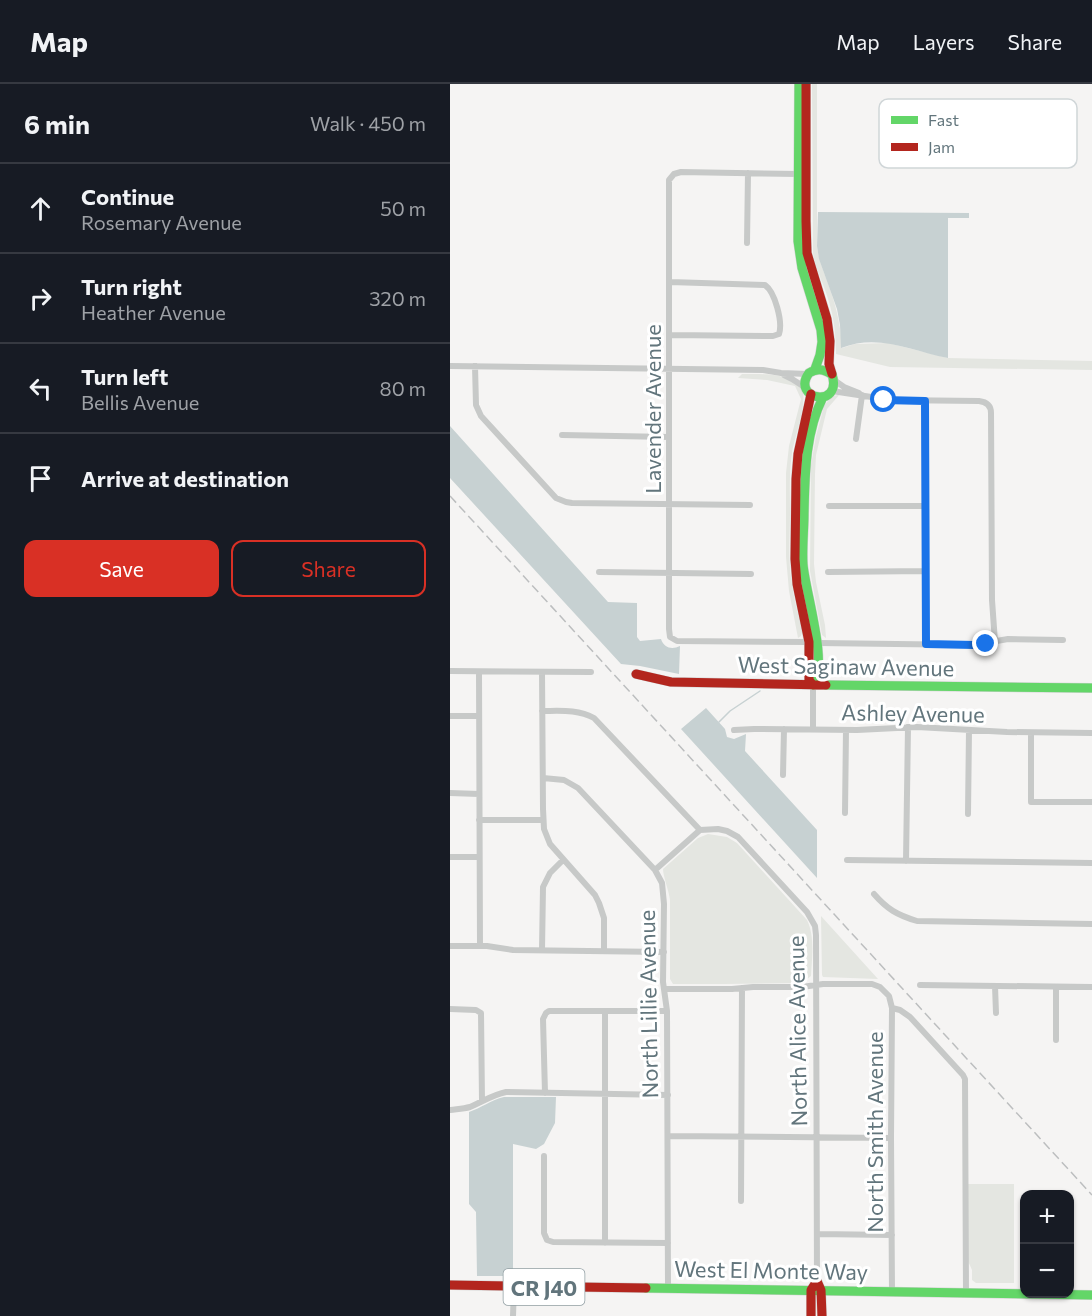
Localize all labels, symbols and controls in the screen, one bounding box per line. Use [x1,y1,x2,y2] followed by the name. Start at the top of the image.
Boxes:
[30,24,88,58] text: Map
[836,29,880,54] text: Map
[913,29,975,54] text: Layers
[1008,29,1062,54] text: Share
[879,99,1077,168] legend
[24,108,90,139] text: 6 min
[928,110,959,129] text: Fast
[310,111,426,135] text: Walk · 450 m
[928,137,955,156] text: Jam
[81,183,174,210] text: Continue
[24,192,57,225] icon: ahead
[380,196,426,220] text: 50 m
[81,210,242,234] text: Rosemary Avenue
[81,273,182,300] text: Turn right
[24,282,57,315] icon: right
[369,286,426,310] text: 320 m
[81,300,226,324] text: Heather Avenue
[639,324,666,494] street label: Lavender Avenue
[81,363,168,390] text: Turn left
[24,372,57,405] icon: left
[380,376,426,400] text: 80 m
[870,386,896,412] route start
[81,390,199,414] text: Bellis Avenue
[24,462,57,495] icon: arrive
[81,465,289,492] text: Arrive at destination
[24,540,219,597] button: Save
[231,540,426,597] button: Share
[972,630,998,656] route end
[737,651,955,681] street label: West Saginaw Avenue
[841,698,985,728] street label: Ashley Avenue
[633,909,663,1099] street label: North Lillie Avenue
[782,935,812,1127] street label: North Alice Avenue
[861,1031,888,1233] street label: North Smith Avenue
[1020,1190,1074,1298] map controls
[1020,1190,1074,1244] button: +
[1020,1244,1074,1298] button: −
[674,1255,868,1285] street label: West El Monte Way
[504,1269,584,1305] road number: CR J40

